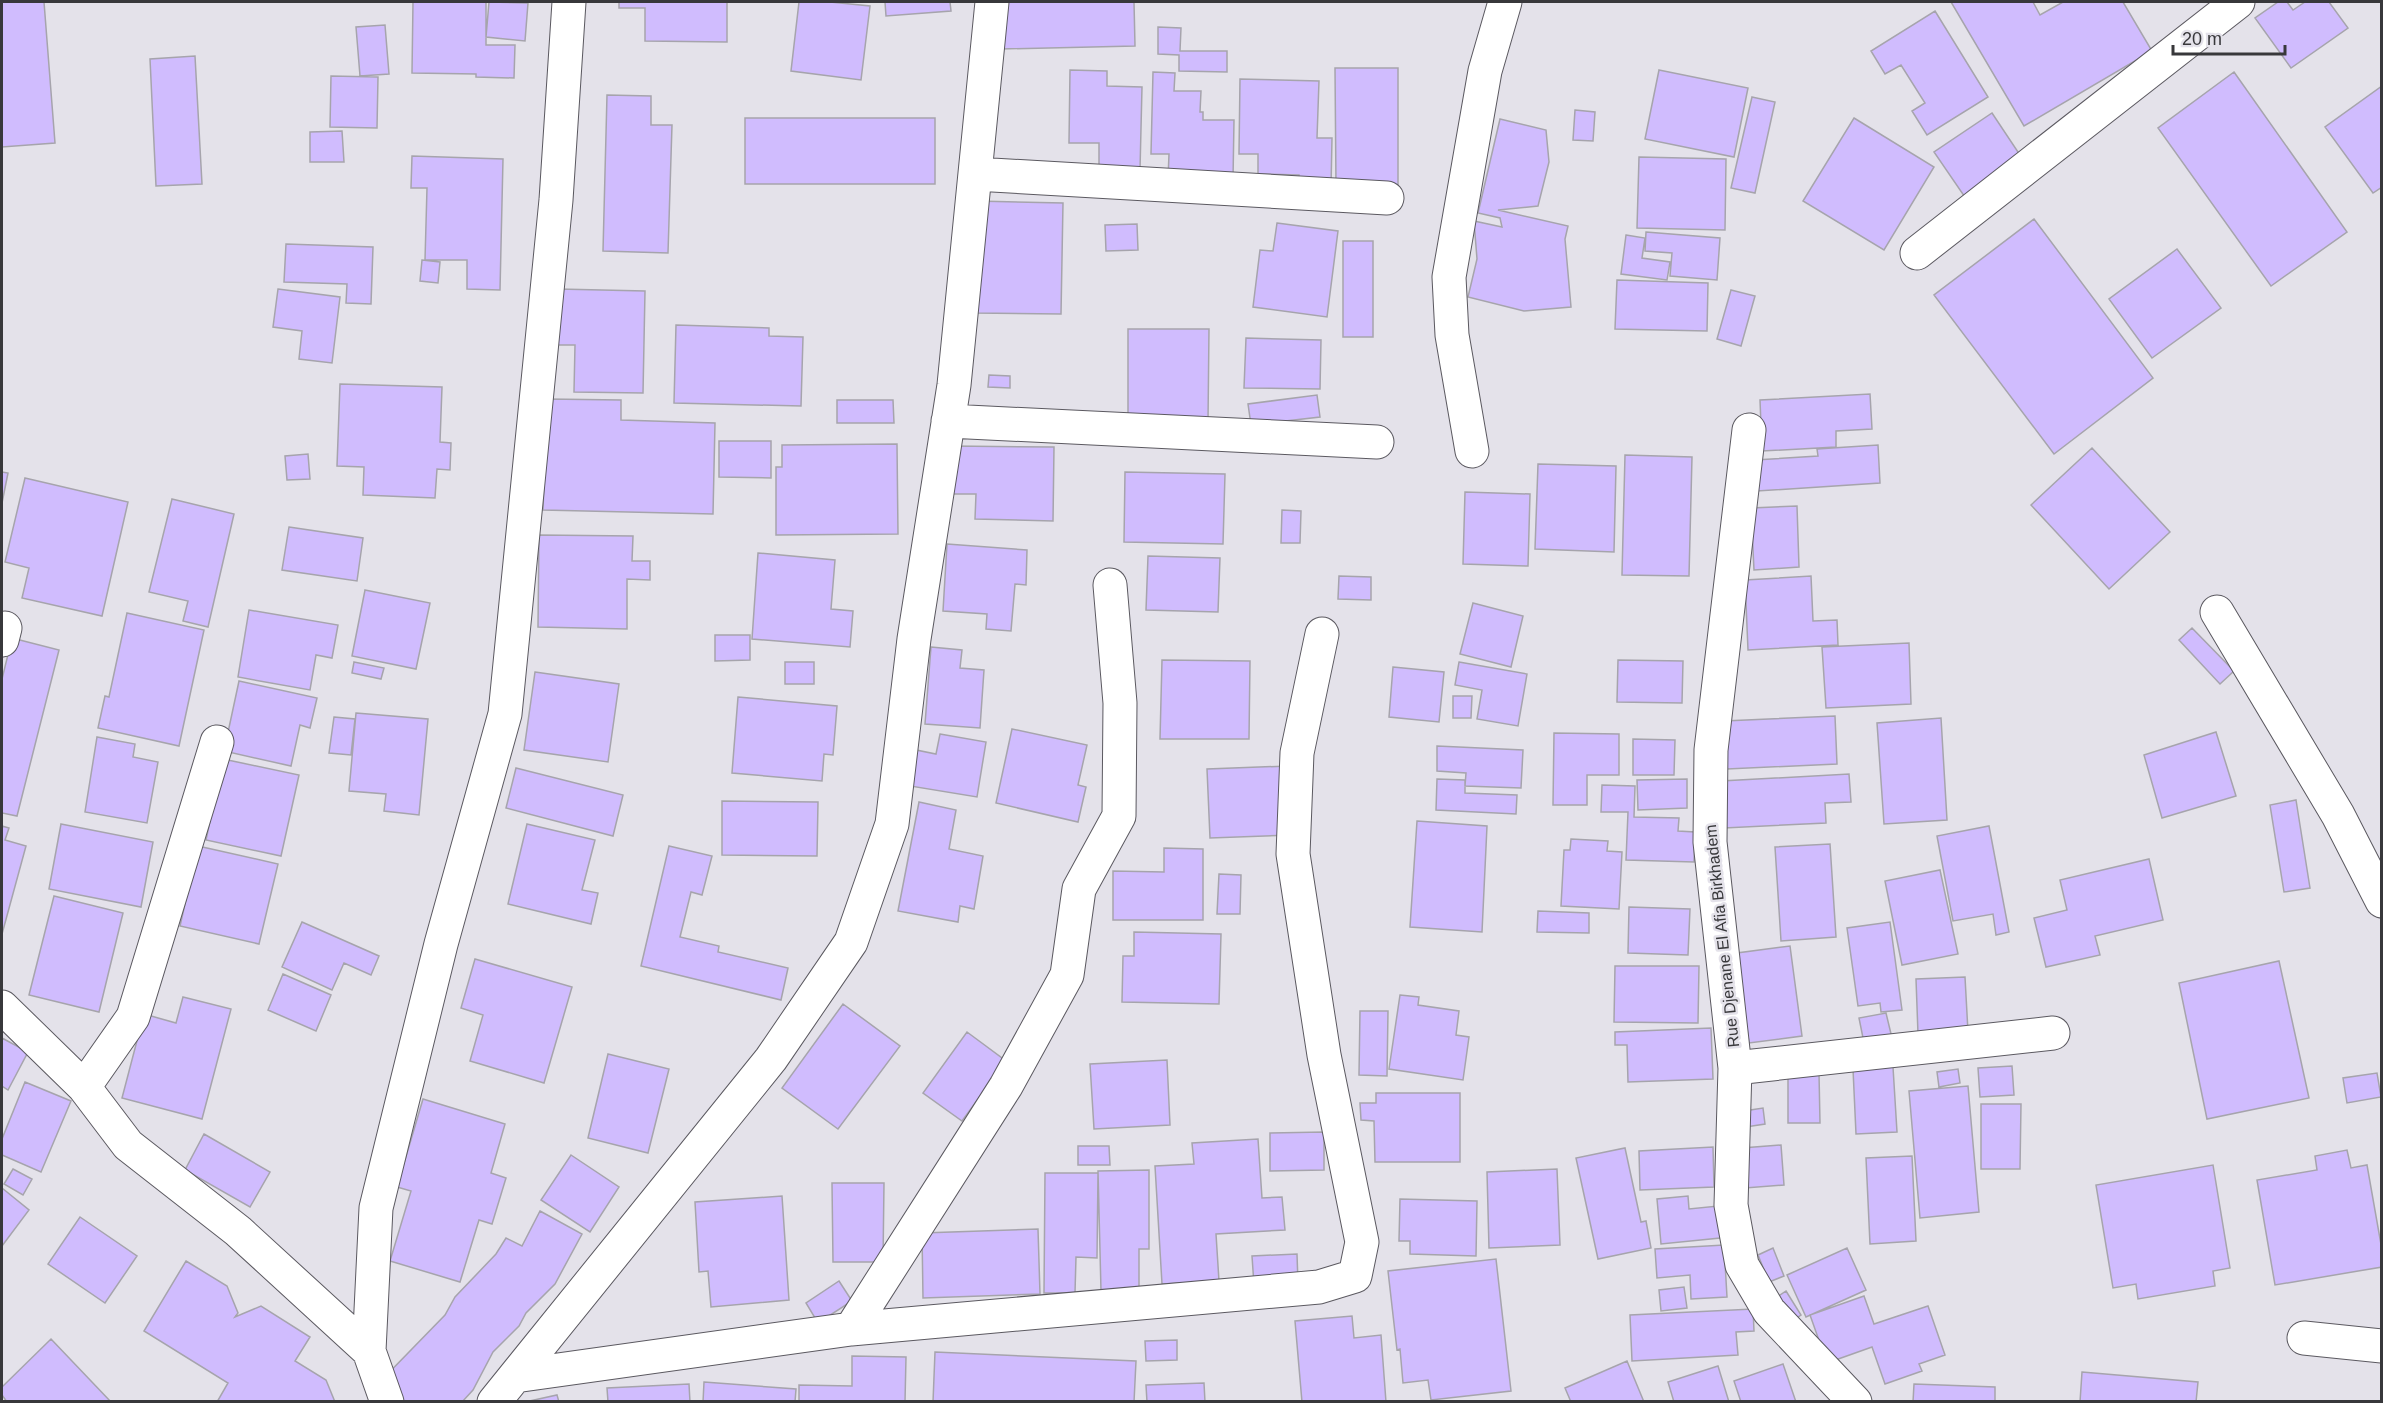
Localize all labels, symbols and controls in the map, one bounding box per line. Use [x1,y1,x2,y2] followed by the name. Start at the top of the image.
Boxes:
[2173,18,2286,56] scale bar
[2182,29,2222,49] text: 20 m
[1702,824,1742,1048] street label: Rue Djenane El Afia Birkhadem

